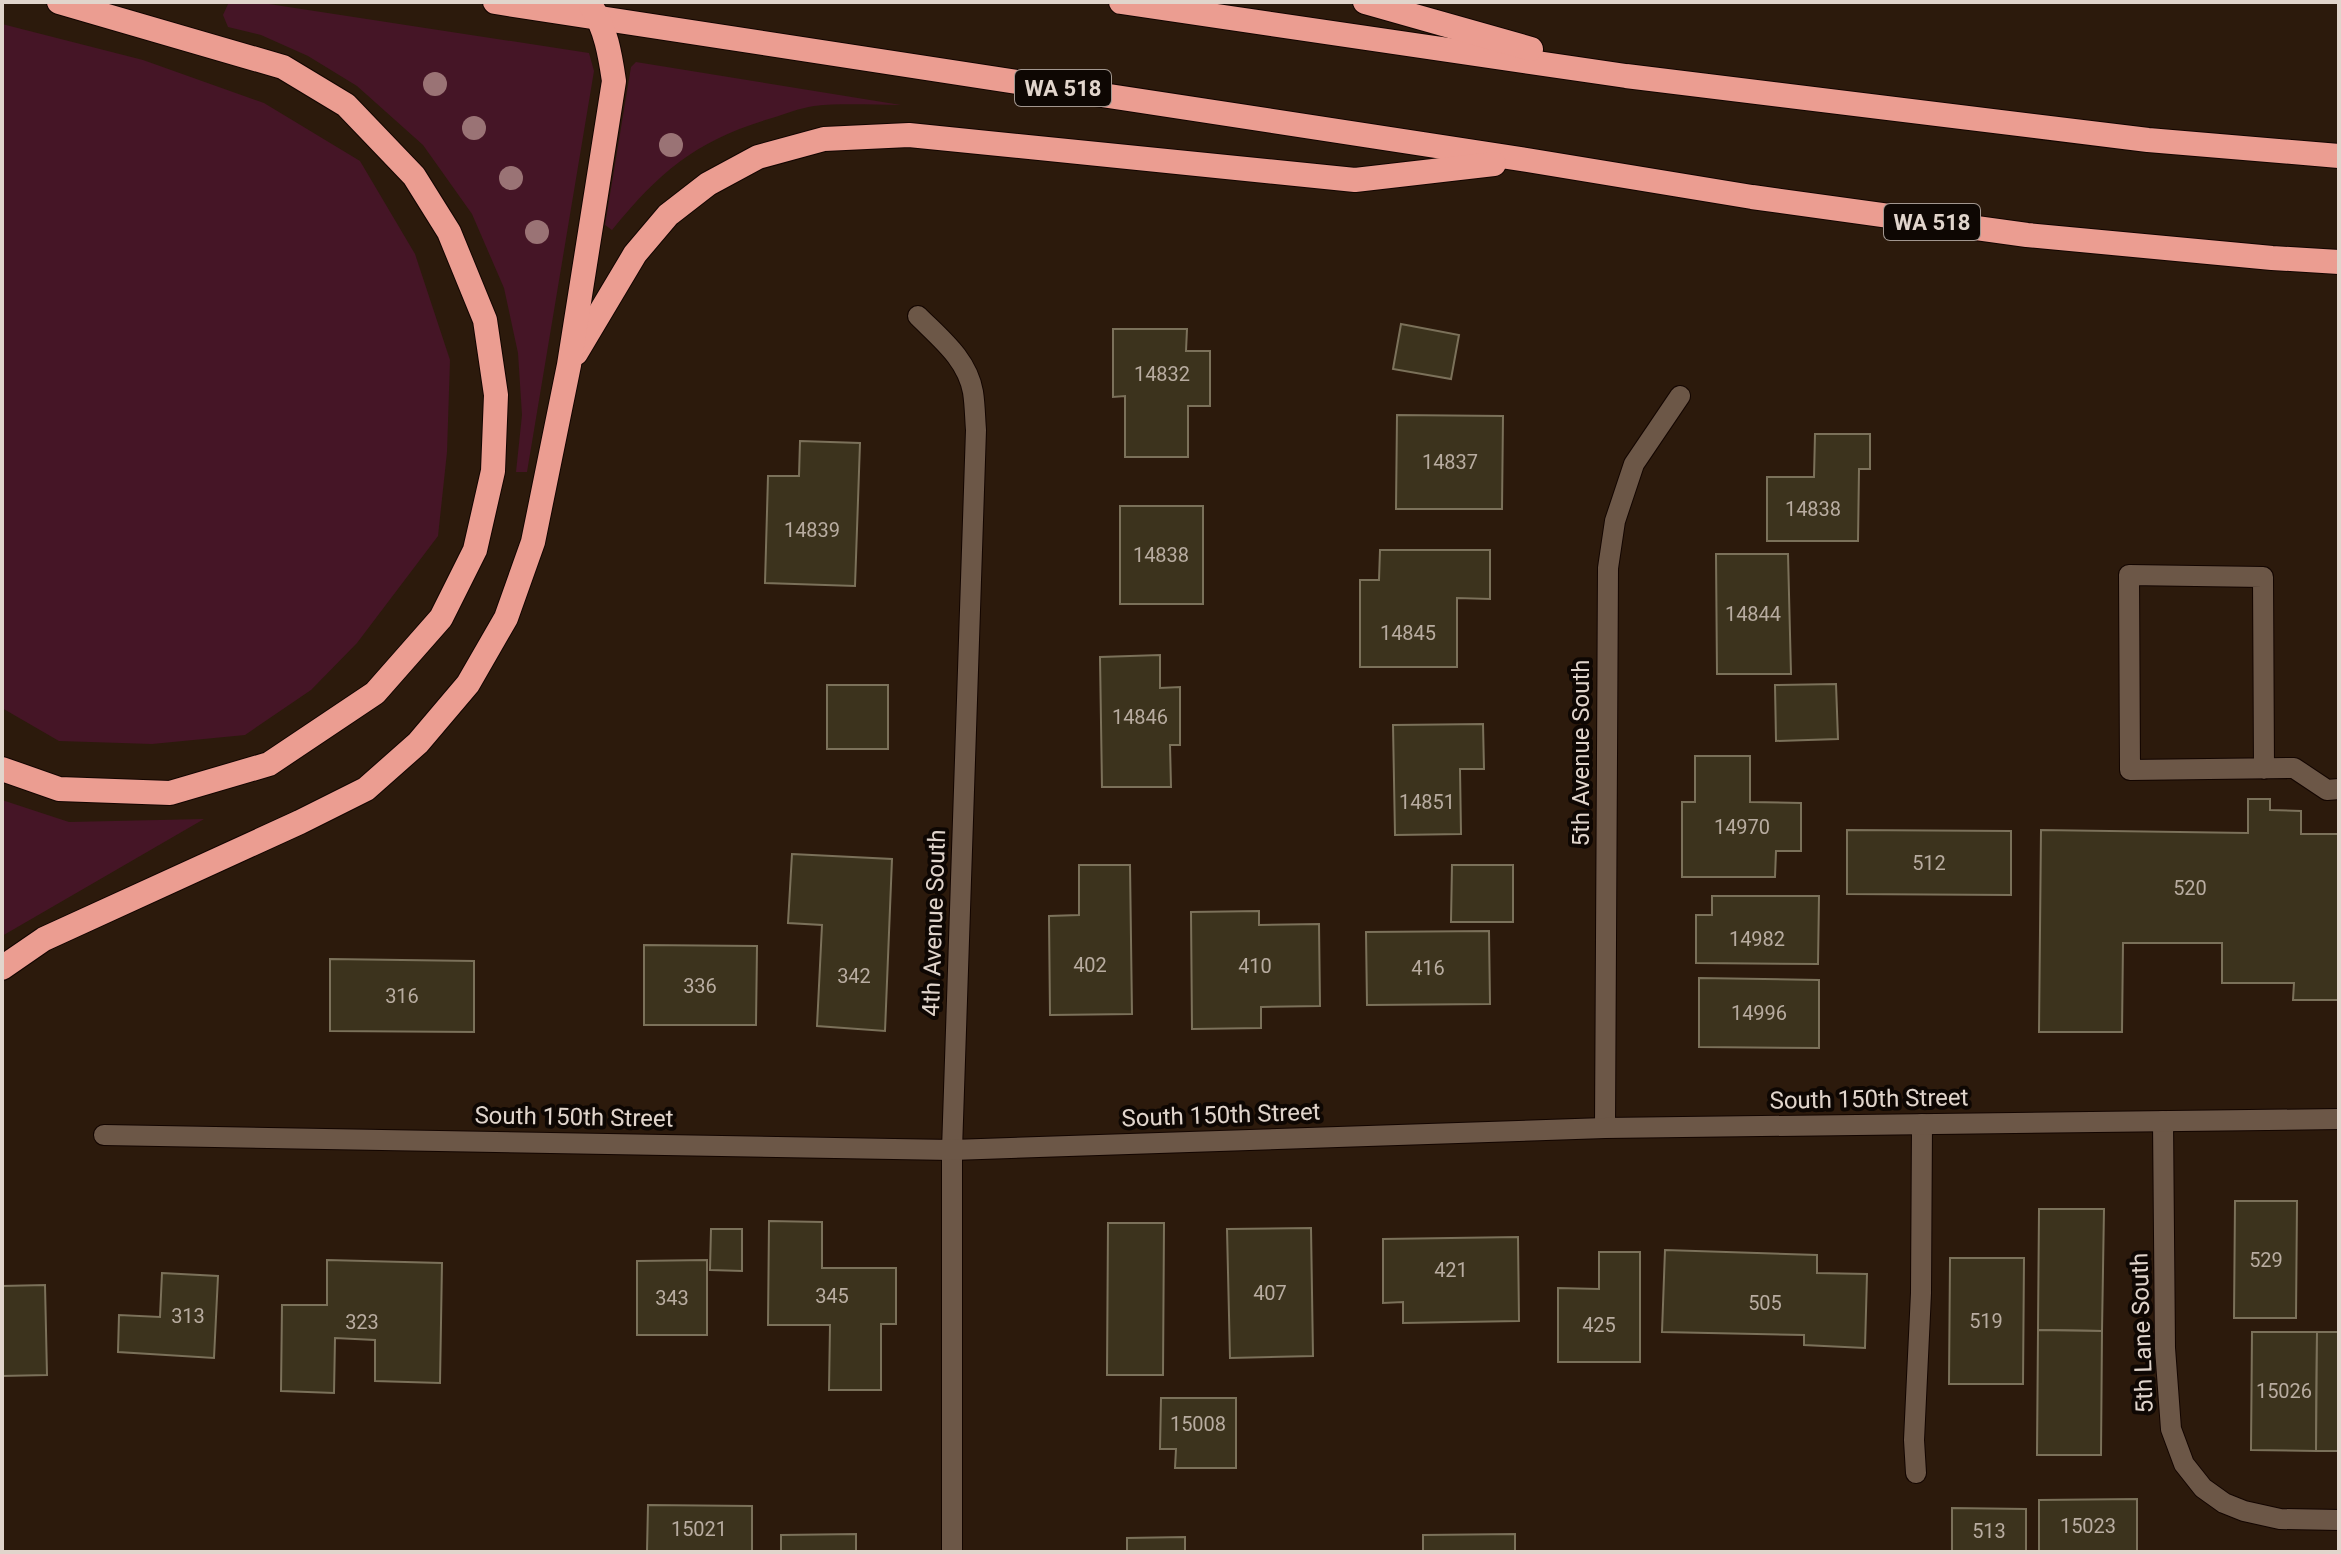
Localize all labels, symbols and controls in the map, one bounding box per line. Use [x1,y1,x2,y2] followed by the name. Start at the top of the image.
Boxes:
[1015,70,1111,106] road number: WA 518
[1884,204,1980,240] road number: WA 518
[1134,362,1190,386] house number: 14832
[1422,450,1478,474] house number: 14837
[1785,497,1841,521] house number: 14838
[784,518,840,542] house number: 14839
[1133,543,1189,567] house number: 14838
[1725,602,1781,626] house number: 14844
[1380,621,1436,645] house number: 14845
[1567,659,1595,847] street label: 5th Avenue South
[1112,705,1168,729] house number: 14846
[1399,790,1455,814] house number: 14851
[1714,815,1770,839] house number: 14970
[917,829,951,1017] street label: 4th Avenue South
[1912,851,1946,875] house number: 512
[2173,876,2207,900] house number: 520
[1729,927,1785,951] house number: 14982
[1073,953,1107,977] house number: 402
[1238,954,1272,978] house number: 410
[1411,956,1445,980] house number: 416
[837,964,871,988] house number: 342
[683,974,717,998] house number: 336
[385,984,419,1008] house number: 316
[1731,1001,1787,1025] house number: 14996
[1769,1083,1969,1115] street label: South 150th Street
[1121,1098,1321,1132] street label: South 150th Street
[474,1101,674,1133] street label: South 150th Street
[2249,1248,2283,1272] house number: 529
[2125,1252,2159,1414] street label: 5th Lane South
[1434,1258,1468,1282] house number: 421
[1253,1281,1287,1305] house number: 407
[815,1284,849,1308] house number: 345
[655,1286,689,1310] house number: 343
[1748,1291,1782,1315] house number: 505
[171,1304,205,1328] house number: 313
[1969,1309,2003,1333] house number: 519
[345,1310,379,1334] house number: 323
[1582,1313,1616,1337] house number: 425
[2256,1379,2312,1403] house number: 15026
[1170,1412,1226,1436] house number: 15008
[2060,1514,2116,1538] house number: 15023
[671,1517,727,1541] house number: 15021
[1972,1519,2006,1543] house number: 513

